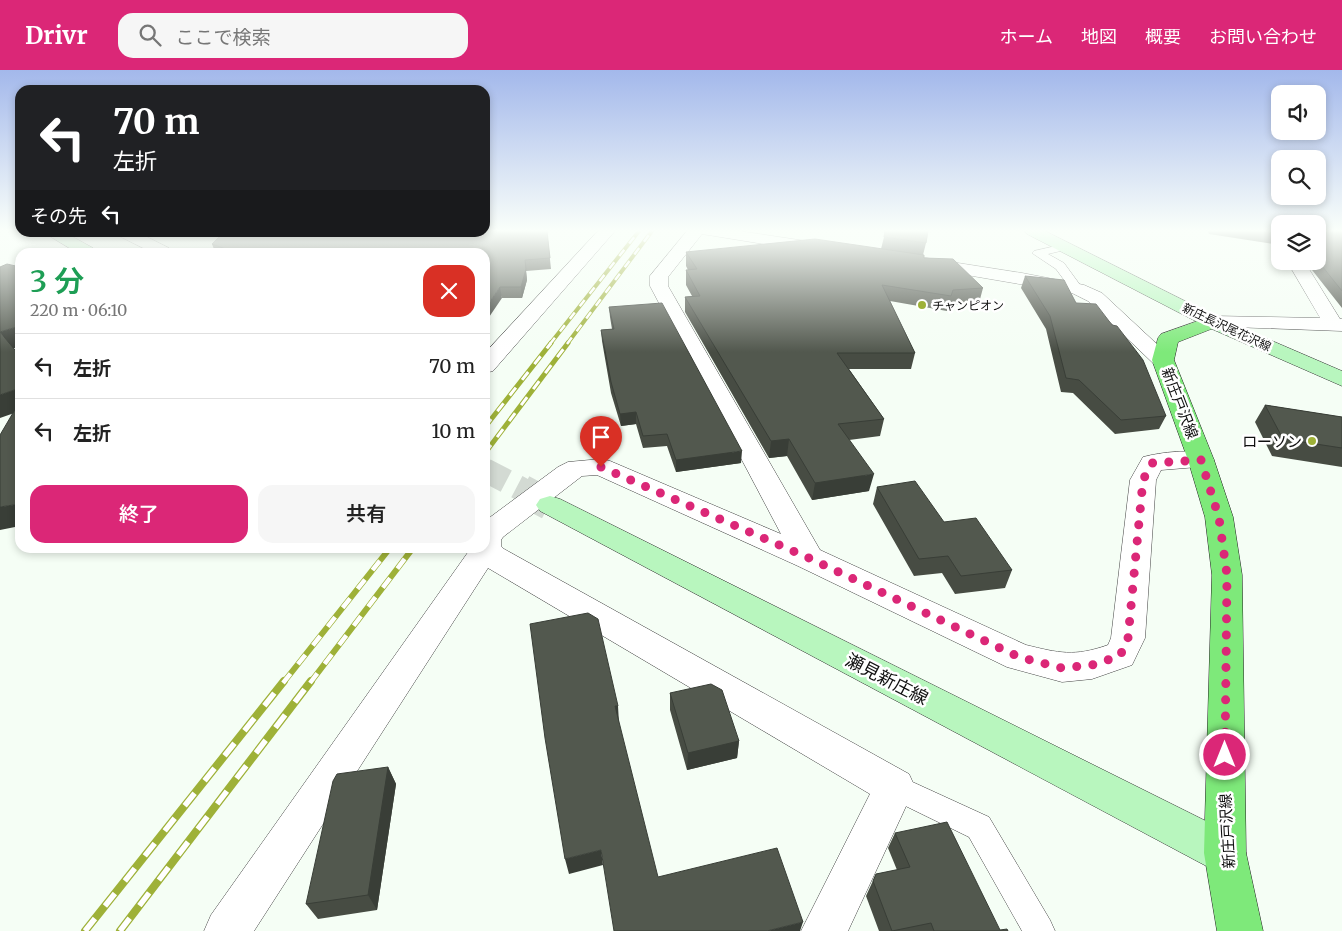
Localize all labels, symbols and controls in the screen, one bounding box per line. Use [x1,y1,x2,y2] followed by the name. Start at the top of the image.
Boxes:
[118,13,468,58] search box
[25,20,88,51] text: Drivr
[136,21,164,49] icon: search
[176,25,271,49] text: ここで検索
[1000,25,1053,48] text: ホーム
[1081,25,1117,48] text: 地図
[1145,25,1181,48] text: 概要
[1209,25,1317,48] text: お問い合わせ
[1271,85,1326,270] map controls
[1271,85,1326,140] button: sound
[113,100,200,144] text: 70 m
[30,105,95,170] icon: left
[113,147,157,175] text: 左折
[1271,150,1326,205] button: search
[97,200,125,228] icon: left
[30,204,87,228] text: その先
[1271,215,1326,270] button: layers
[30,262,84,300] text: 3 分
[423,265,475,317] button: close
[932,298,1004,313] place label: チャンピオン
[916,299,928,311] marker: チャンピオン
[30,300,127,320] text: 220 m · 06:10
[1180,300,1274,354] street label: 新庄長沢尾花沢線
[30,352,58,380] icon: left
[429,354,475,378] text: 70 m
[73,356,111,380] text: 左折
[1158,365,1202,441] street label: 新庄戸沢線
[580,416,622,467] pin
[30,417,58,445] icon: left
[432,419,475,443] text: 10 m
[73,421,111,445] text: 左折
[587,423,615,451] icon: arrive
[1242,432,1302,451] place label: ローソン
[1306,435,1318,447] marker: ローソン
[30,485,248,543] button: 終了
[258,485,475,543] button: 共有
[842,648,932,710] street label: 瀬見新庄線
[1198,728,1250,780] position arrow
[1216,793,1238,869] street label: 新庄戸沢線

